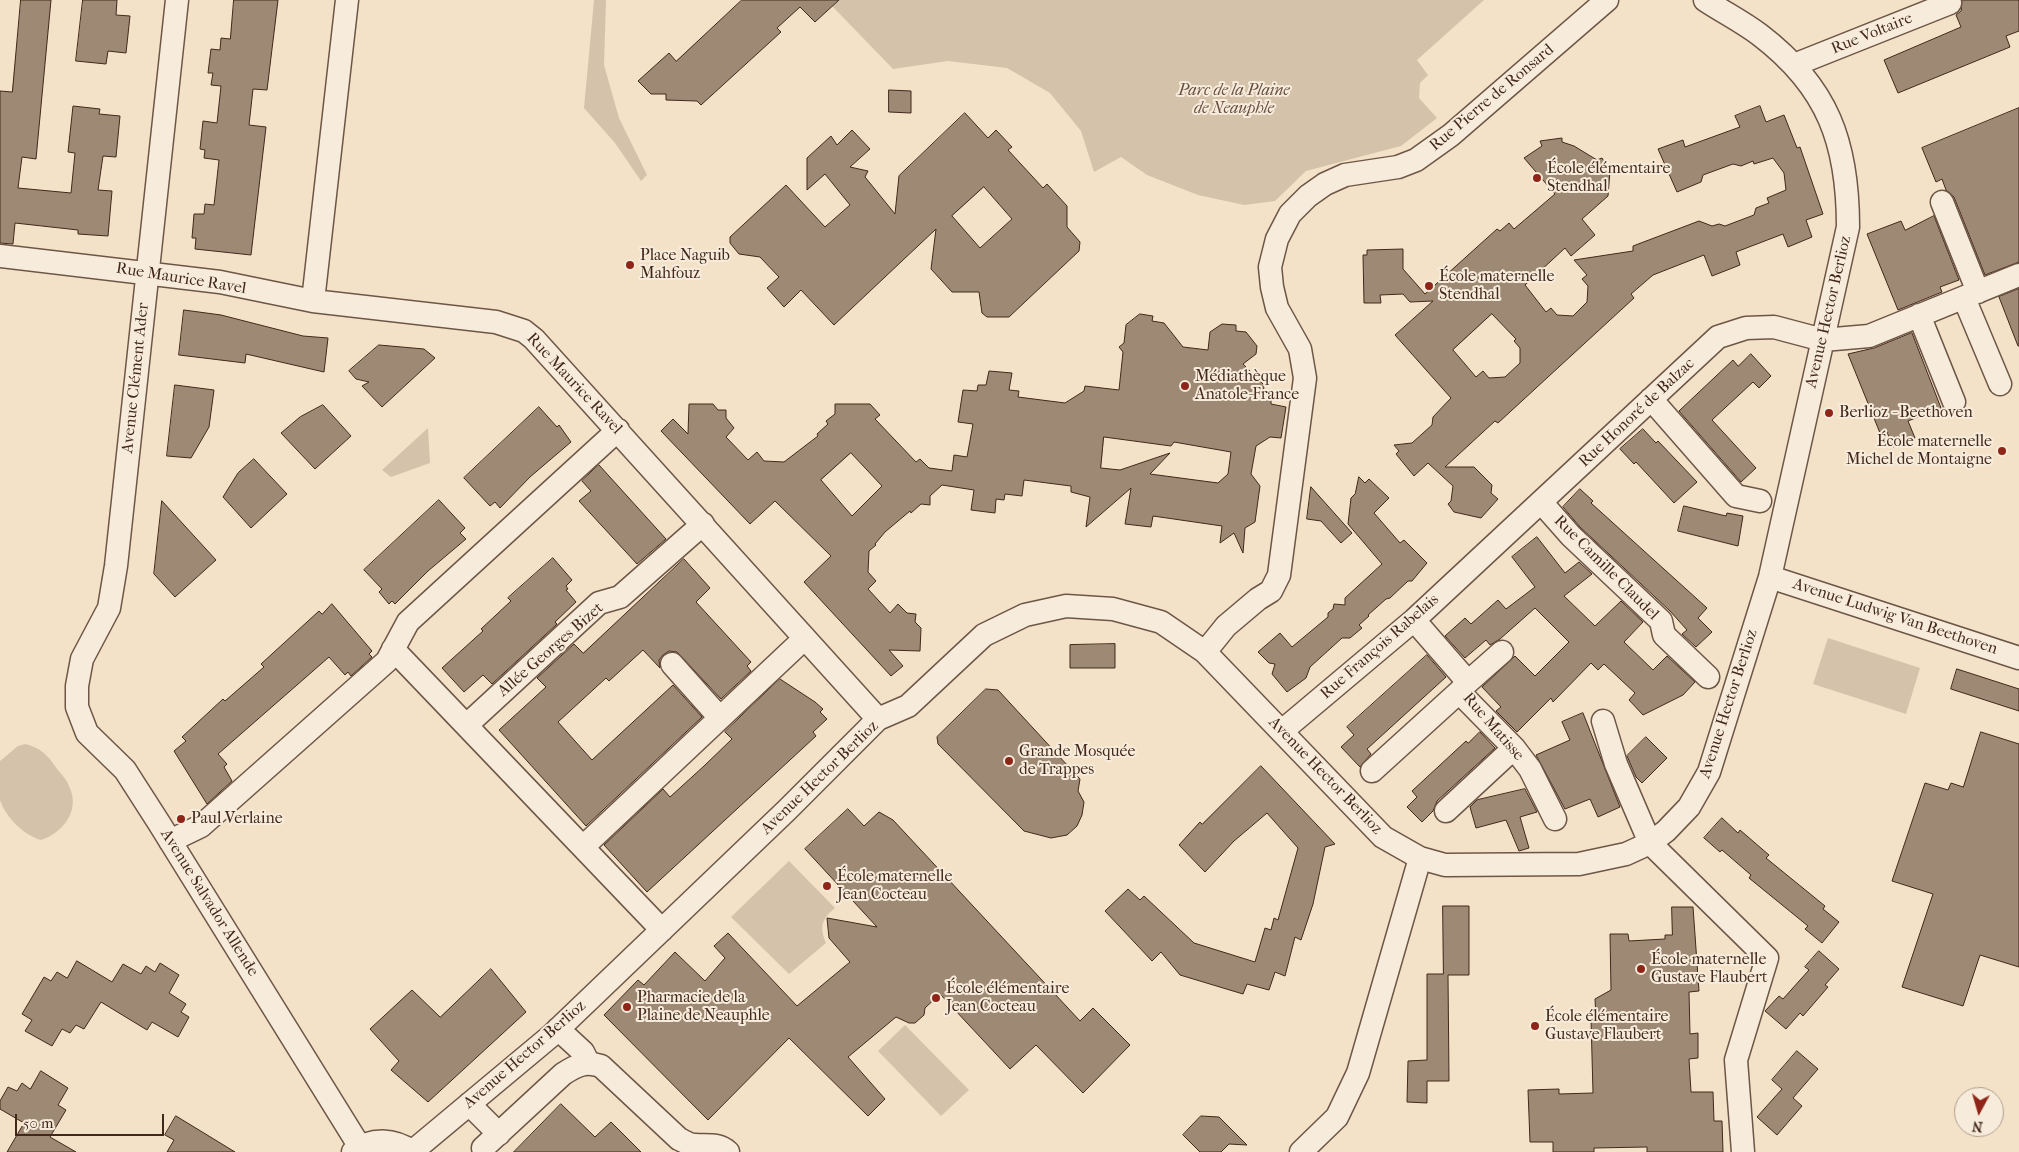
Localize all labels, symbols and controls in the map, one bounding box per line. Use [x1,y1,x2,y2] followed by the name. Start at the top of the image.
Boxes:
[1829,9,1915,59] street label: Rue Voltaire
[1426,40,1558,156] street label: Rue Pierre de Ronsard
[1178,81,1290,119] park label: Parc de la Plaine de Neauphle
[1547,159,1670,197] place label: École élémentaire Stendhal
[1531,172,1543,184] marker: École élémentaire Stendhal
[1802,234,1856,390] street label: Avenue Hector Berlioz
[640,246,730,284] place label: Place Naguib Mahfouz
[115,259,247,299] street label: Rue Maurice Ravel
[624,259,636,271] marker: Place Naguib Mahfouz
[1439,267,1554,305] place label: École maternelle Stendhal
[1423,280,1435,292] marker: École maternelle Stendhal
[119,302,153,454] street label: Avenue Clément Ader
[522,329,626,439] street label: Rue Maurice Ravel
[1575,354,1699,472] street label: Rue Honoré de Balzac
[1195,367,1299,405] place label: Médiathèque Anatole-France
[1179,380,1191,392] marker: Médiathèque Anatole-France
[1839,403,1973,423] place label: Berlioz - Beethoven
[1823,407,1835,419] marker: Berlioz - Beethoven
[1846,432,1992,470] place label: École maternelle Michel de Montaigne
[1996,445,2008,457] marker: École maternelle Michel de Montaigne
[1550,512,1662,624] street label: Rue Camille Claudel
[1790,575,2000,659] street label: Avenue Ludwig Van Beethoven
[1317,590,1443,704] street label: Rue François Rabelais
[494,599,608,701] street label: Allée Georges Bizet
[1696,627,1762,781] street label: Avenue Hector Berlioz
[1458,689,1528,765] street label: Rue Matisse
[1264,713,1386,839] street label: Avenue Hector Berlioz
[757,717,883,839] street label: Avenue Hector Berlioz
[1019,742,1135,780] place label: Grande Mosquée de Trappes
[1003,755,1015,767] marker: Grande Mosquée de Trappes
[191,809,283,829] place label: Paul Verlaine
[175,813,187,825] marker: Paul Verlaine
[156,826,262,980] street label: Avenue Salvador Allende
[837,867,952,905] place label: École maternelle Jean Cocteau
[821,880,833,892] marker: École maternelle Jean Cocteau
[1651,950,1768,988] place label: École maternelle Gustave Flaubert
[1635,963,1647,975] marker: École maternelle Gustave Flaubert
[946,979,1069,1017] place label: École élémentaire Jean Cocteau
[637,988,770,1026] place label: Pharmacie de la Plaine de Neauphle
[930,992,942,1004] marker: École élémentaire Jean Cocteau
[460,997,590,1113] street label: Avenue Hector Berlioz
[621,1001,633,1013] marker: Pharmacie de la Plaine de Neauphle
[1545,1007,1668,1045] place label: École élémentaire Gustave Flaubert
[1529,1020,1541,1032] marker: École élémentaire Gustave Flaubert
[1954,1087,2004,1137] north arrow
[18,1104,166,1136] scale bar
[23,1114,53,1132] text: 50 m
[1971,1117,1984,1135] text: N

